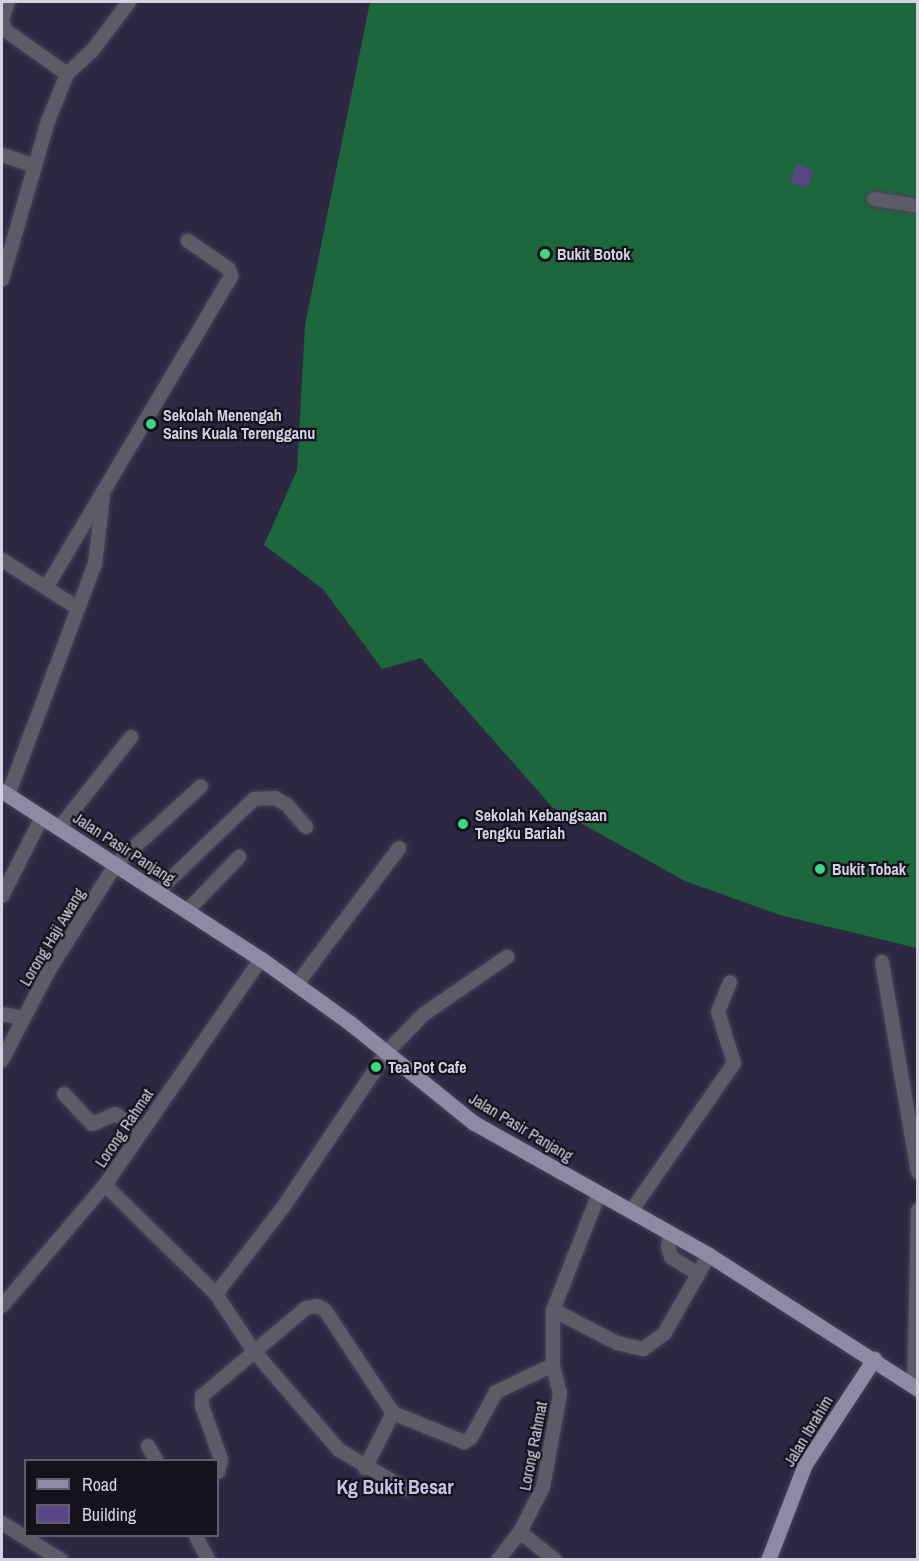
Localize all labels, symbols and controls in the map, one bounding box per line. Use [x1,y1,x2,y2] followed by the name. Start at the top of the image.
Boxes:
[557,244,631,264] place label: Bukit Botok
[538,247,552,261] marker: Bukit Botok
[163,405,315,443] place label: Sekolah Menengah Sains Kuala Terengganu
[144,417,158,431] marker: Sekolah Menengah Sains Kuala Terengganu
[475,805,607,843] place label: Sekolah Kebangsaan Tengku Bariah
[70,808,178,888] street label: Jalan Pasir Panjang
[456,817,470,831] marker: Sekolah Kebangsaan Tengku Bariah
[832,859,906,879] place label: Bukit Tobak
[813,862,827,876] marker: Bukit Tobak
[15,884,89,990] street label: Lorong Haji Awang
[388,1057,467,1077] place label: Tea Pot Cafe
[369,1060,383,1074] marker: Tea Pot Cafe
[91,1085,157,1171] street label: Lorong Rahmat
[466,1089,576,1165] street label: Jalan Pasir Panjang
[779,1392,837,1470] street label: Jalan Ibrahim
[515,1400,551,1492] street label: Lorong Rahmat
[24,1459,219,1537] legend
[82,1472,117,1497] text: Road
[336,1474,454,1498] district label: Kg Bukit Besar
[82,1502,136,1527] text: Building

